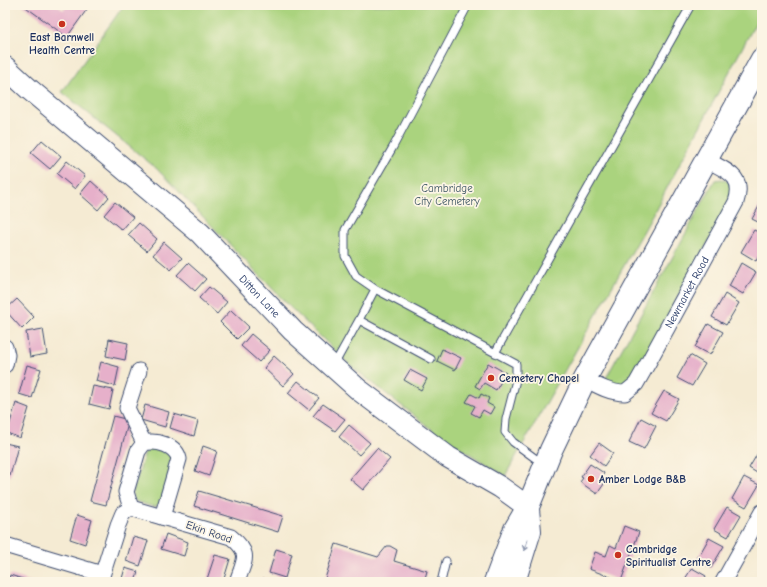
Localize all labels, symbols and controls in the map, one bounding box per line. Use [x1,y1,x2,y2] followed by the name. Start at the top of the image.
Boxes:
[57,19,67,29] marker: East Barnwell Health Centre
[29,31,96,57] place label: East Barnwell Health Centre
[414,182,480,208] park label: Cambridge City Cemetery
[662,254,712,330] street label: Newmarket Road
[237,272,283,320] street label: Ditton Lane
[499,372,579,385] place label: Cemetery Chapel
[486,373,496,383] marker: Cemetery Chapel
[599,473,686,486] place label: Amber Lodge B&B
[586,474,596,484] marker: Amber Lodge B&B
[184,518,234,546] street label: Ekin Road
[522,539,529,552] one-way arrow
[626,543,712,569] place label: Cambridge Spiritualist Centre
[613,550,623,560] marker: Cambridge Spiritualist Centre

